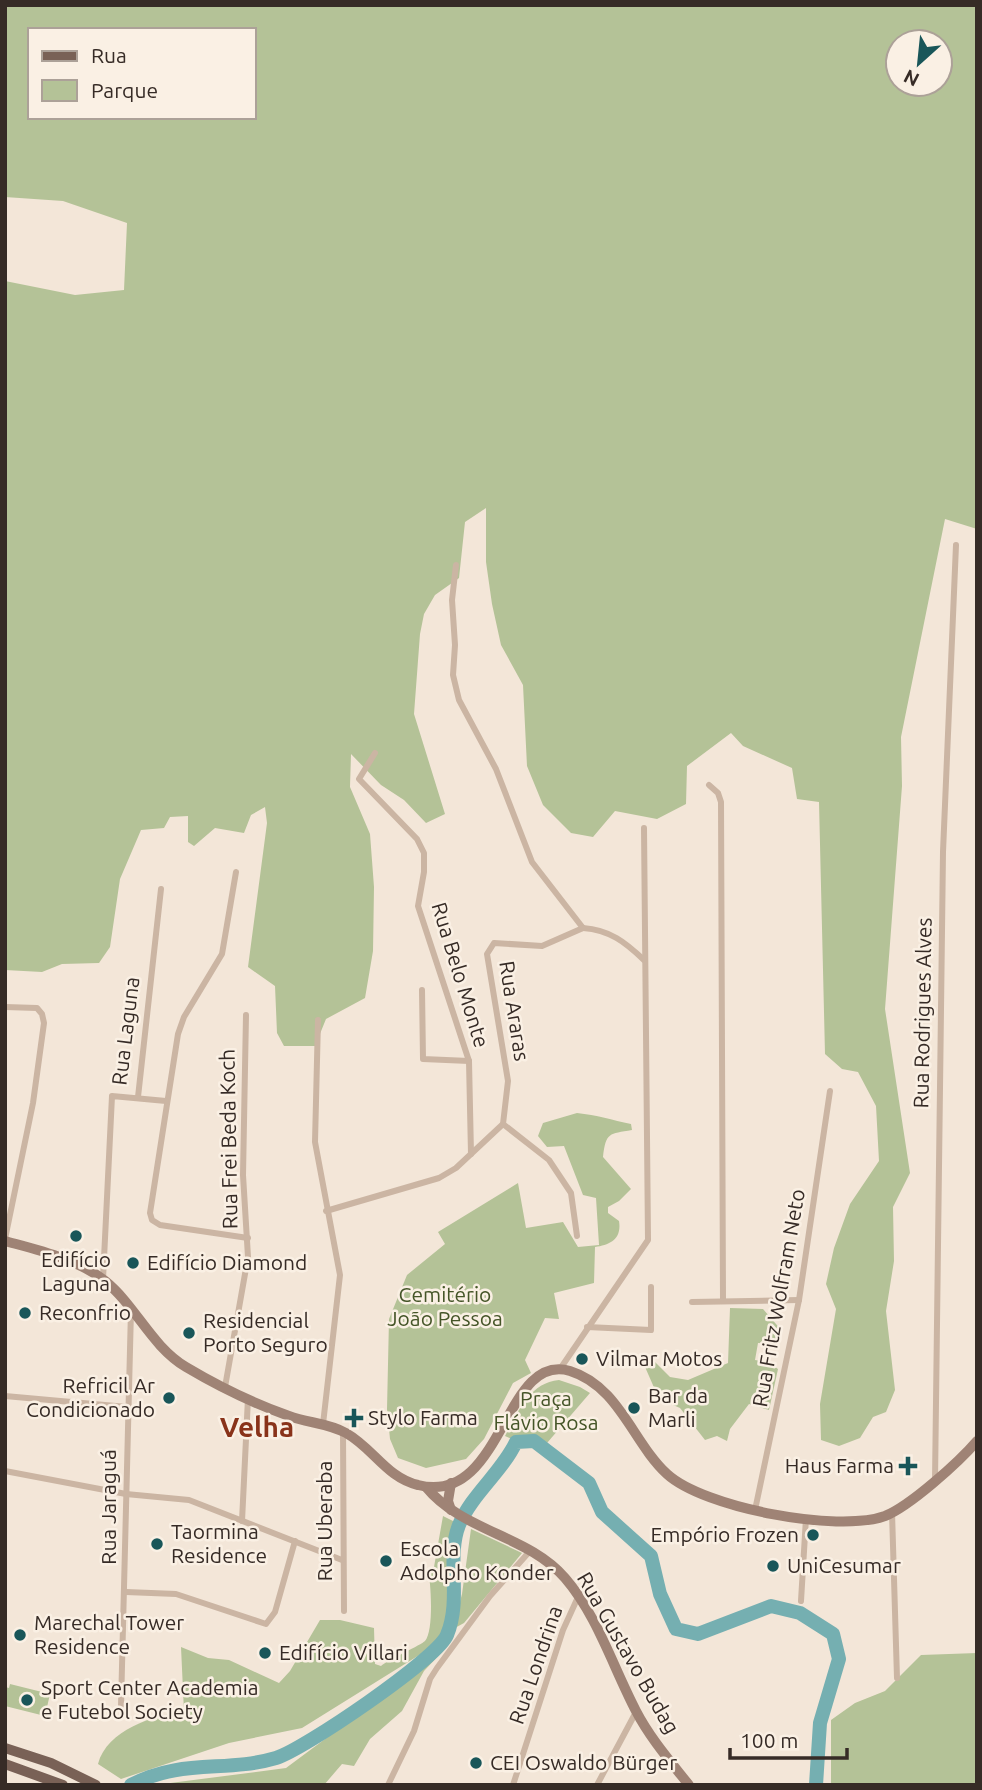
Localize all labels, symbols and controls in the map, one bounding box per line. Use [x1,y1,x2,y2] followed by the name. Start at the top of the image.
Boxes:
[28,28,256,119] legend
[884,28,954,98] north arrow
[91,43,127,67] text: Rua
[900,65,923,91] text: N
[91,78,158,102] text: Parque
[427,899,494,1050] street label: Rua Belo Monte
[908,917,936,1109] street label: Rua Rodrigues Alves
[495,959,535,1063] street label: Rua Araras
[106,975,144,1086] street label: Rua Laguna
[214,1049,242,1229] street label: Rua Frei Beda Koch
[747,1187,809,1409] street label: Rua Fritz Wolfram Neto
[68,1228,84,1244] marker: Edifício Laguna
[41,1247,111,1295] place label: Edifício Laguna
[147,1250,307,1274] place label: Edifício Diamond
[125,1255,141,1271] marker: Edifício Diamond
[387,1282,503,1330] park label: Cemitério João Pessoa
[39,1300,131,1324] place label: Reconfrio
[17,1305,33,1321] marker: Reconfrio
[203,1308,328,1356] place label: Residencial Porto Seguro
[181,1325,197,1341] marker: Residencial Porto Seguro
[596,1346,722,1370] place label: Vilmar Motos
[574,1351,590,1367] marker: Vilmar Motos
[26,1373,155,1421] place label: Refricil Ar Condicionado
[648,1383,708,1431] place label: Bar da Marli
[493,1386,599,1434] park label: Praça Flávio Rosa
[161,1390,177,1406] marker: Refricil Ar Condicionado
[626,1400,642,1416] marker: Bar da Marli
[368,1405,478,1429] place label: Stylo Farma
[346,1410,362,1426] marker: Stylo Farma
[220,1411,294,1442] district label: Velha
[96,1449,120,1565] street label: Rua Jaraguá
[785,1453,894,1477] place label: Haus Farma
[900,1458,916,1474] marker: Haus Farma
[312,1461,336,1581] street label: Rua Uberaba
[171,1519,267,1567] place label: Taormina Residence
[651,1522,799,1546] place label: Empório Frozen
[805,1527,821,1543] marker: Empório Frozen
[149,1536,165,1552] marker: Taormina Residence
[400,1536,554,1584] place label: Escola Adolpho Konder
[378,1553,394,1569] marker: Escola Adolpho Konder
[787,1553,901,1577] place label: UniCesumar
[765,1558,781,1574] marker: UniCesumar
[573,1567,685,1738] street label: Rua Gustavo Budag
[504,1602,567,1727] street label: Rua Londrina
[34,1610,184,1658] place label: Marechal Tower Residence
[12,1627,28,1643] marker: Marechal Tower Residence
[279,1640,408,1664] place label: Edifício Villari
[257,1645,273,1661] marker: Edifício Villari
[41,1675,259,1723] place label: Sport Center Academia e Futebol Society
[19,1692,35,1708] marker: Sport Center Academia e Futebol Society
[730,1716,847,1760] scale bar
[740,1728,798,1752] text: 100 m
[490,1750,677,1774] place label: CEI Oswaldo Bürger
[468,1755,484,1771] marker: CEI Oswaldo Bürger

